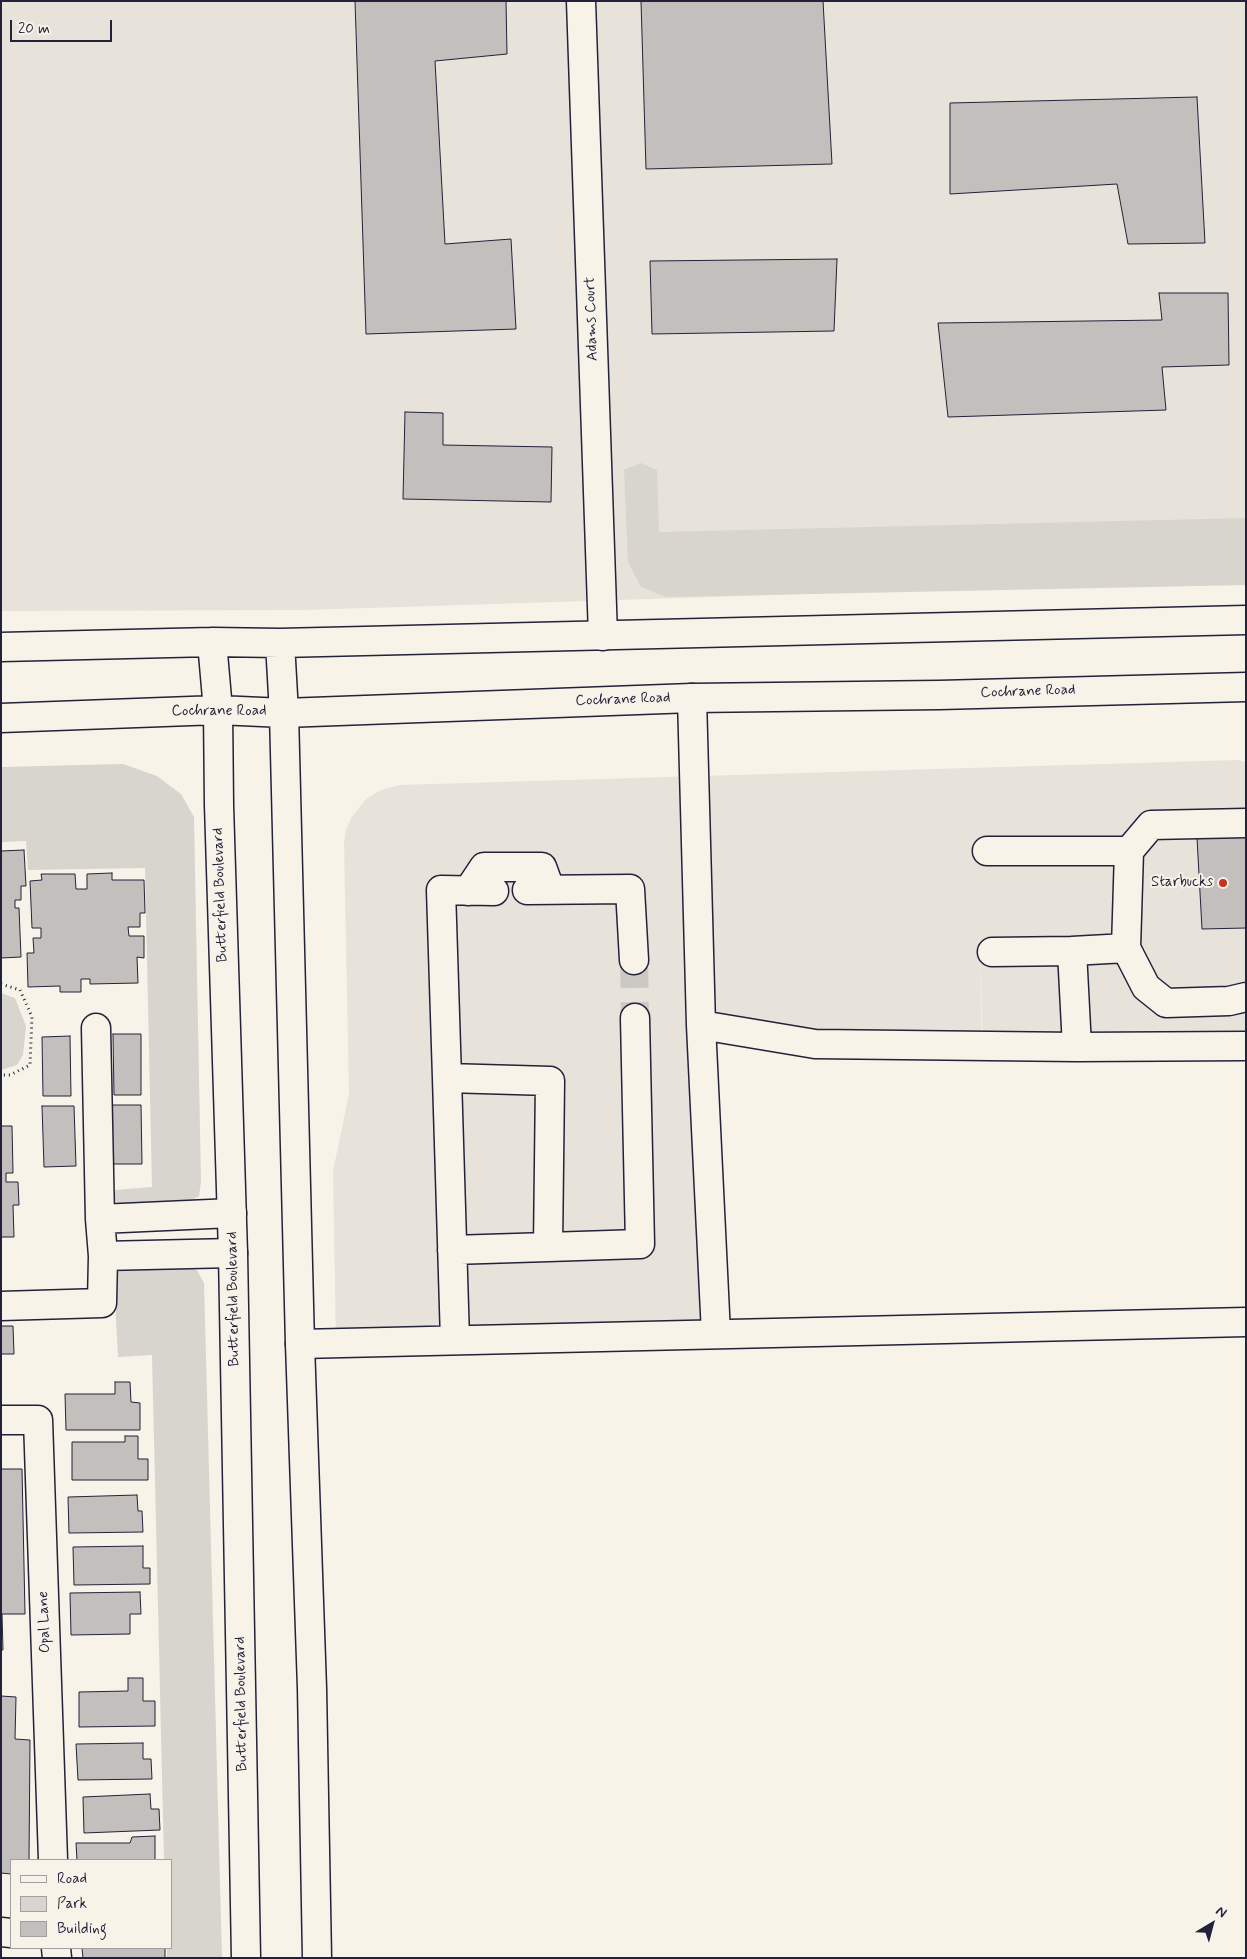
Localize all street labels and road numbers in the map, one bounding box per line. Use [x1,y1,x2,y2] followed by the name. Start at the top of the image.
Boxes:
[582,277,602,361] street label: Adams Court
[980,681,1076,703] street label: Cochrane Road
[575,689,671,711] street label: Cochrane Road
[171,703,267,721] street label: Cochrane Road
[210,827,232,963] street label: Butterfield Boulevard
[224,1231,244,1367] street label: Butterfield Boulevard
[35,1591,55,1653] street label: Opal Lane
[232,1636,252,1772] street label: Butterfield Boulevard

